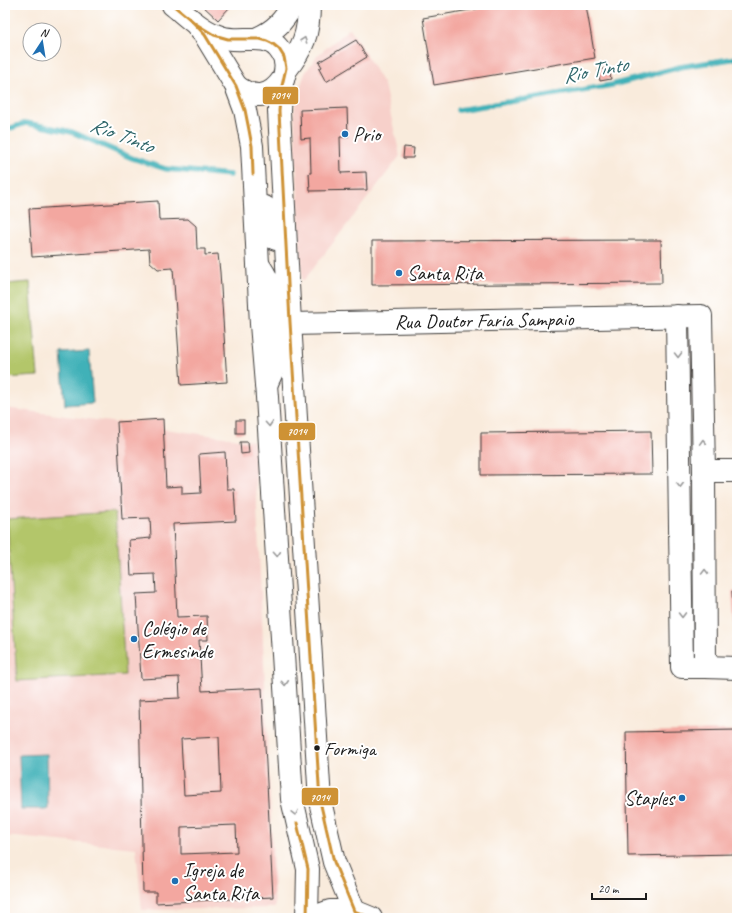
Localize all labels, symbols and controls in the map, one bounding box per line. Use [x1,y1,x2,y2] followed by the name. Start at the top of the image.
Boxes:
[22,22,62,62] north arrow
[39,25,51,40] text: N
[299,37,308,44] one-way arrow
[561,51,632,89] water label: Rio Tinto
[262,86,299,105] line badge: 7014
[270,88,292,102] text: 7014
[87,111,159,160] water label: Rio Tinto
[353,122,382,147] place label: Prio
[340,129,350,139] marker: Prio
[407,261,484,286] place label: Santa Rita
[394,268,404,278] marker: Santa Rita
[394,306,575,335] street label: Rua Doutor Faria Sampaio
[674,352,682,358] one-way arrow
[264,421,273,427] one-way arrow
[278,422,316,441] line badge: 7014
[287,424,309,438] text: 7014
[699,439,708,445] one-way arrow
[676,482,684,488] one-way arrow
[272,551,281,557] one-way arrow
[701,569,709,575] one-way arrow
[678,612,686,618] one-way arrow
[142,616,214,664] place label: Colégio de Ermesinde
[129,634,139,644] marker: Colégio de Ermesinde
[280,680,289,687] one-way arrow
[324,737,378,761] place label: Formiga
[312,743,322,753] marker: Formiga
[624,786,676,811] place label: Staples
[301,787,339,806] line badge: 7014
[310,790,332,804] text: 7014
[677,793,687,803] marker: Staples
[291,810,299,816] one-way arrow
[183,858,260,906] place label: Igreja de Santa Rita
[592,875,646,901] scale bar
[170,876,180,886] marker: Igreja de Santa Rita
[598,881,620,897] text: 20 m

